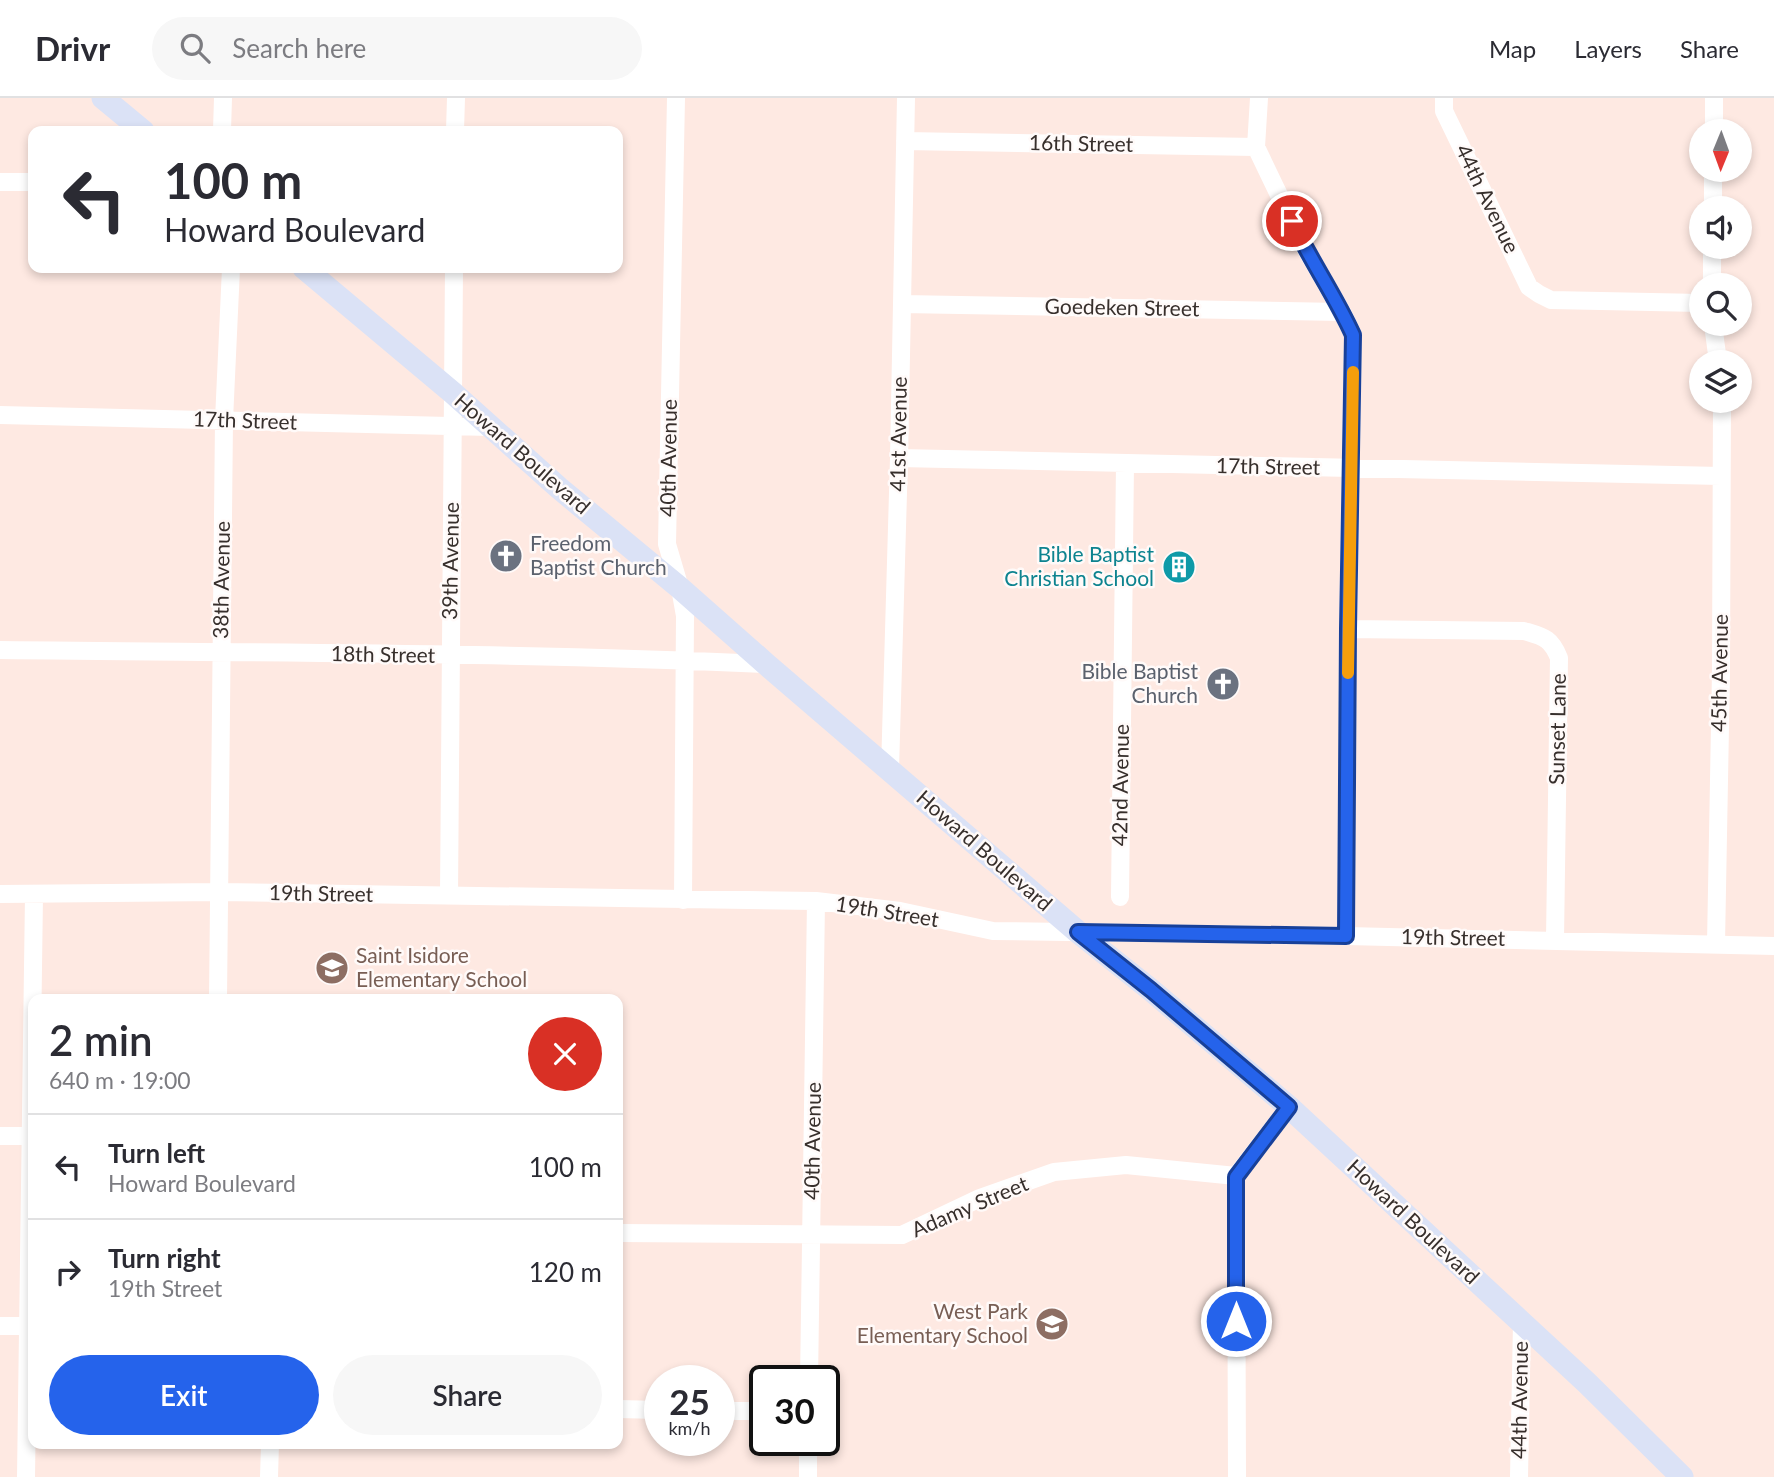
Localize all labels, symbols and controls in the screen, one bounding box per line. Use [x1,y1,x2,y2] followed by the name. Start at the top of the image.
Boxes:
[152,17,642,80] search box
[35,28,110,68] text: Drivr
[176,29,214,67] icon: search
[232,32,366,64] text: Search here
[1489,34,1536,63] text: Map
[1574,34,1642,63] text: Layers
[1680,34,1739,63] text: Share
[1689,119,1752,182] north arrow
[1689,119,1752,413] map controls
[1029,129,1134,156] street label: 16th Street
[1451,140,1525,257] street label: 44th Avenue
[164,151,302,209] text: 100 m
[49,154,140,245] icon: left
[1262,191,1322,251] pin
[1689,196,1752,259] button: sound
[1273,202,1311,240] icon: arrive
[164,210,425,249] text: Howard Boulevard
[1689,273,1752,336] button: search
[1045,293,1200,320] street label: Goedeken Street
[1689,350,1752,413] button: layers
[884,376,911,492] street label: 41st Avenue
[450,387,596,519] street label: Howard Boulevard
[654,399,681,517] street label: 40th Avenue
[193,405,298,434] street label: 17th Street
[1216,452,1321,479] street label: 17th Street
[436,502,463,620] street label: 39th Avenue
[207,521,234,639] street label: 38th Avenue
[530,530,667,579] place label: Freedom Baptist Church
[487,537,525,575] church icon: Freedom Baptist Church
[1004,541,1154,590] place label: Bible Baptist Christian School
[1160,548,1198,586] building icon: Bible Baptist Christian School
[1705,614,1732,732] street label: 45th Avenue
[331,640,436,667] street label: 18th Street
[1081,658,1198,707] place label: Bible Baptist Church
[1204,665,1242,703] church icon: Bible Baptist Church
[1543,673,1570,785] street label: Sunset Lane
[1106,724,1133,846] street label: 42nd Avenue
[912,784,1058,916] street label: Howard Boulevard
[269,879,374,906] street label: 19th Street
[834,890,941,931] street label: 19th Street
[1401,923,1506,950] street label: 19th Street
[356,942,527,991] place label: Saint Isidore Elementary School
[313,949,351,987] school or university icon: Saint Isidore Elementary School
[49,1015,153,1065] text: 2 min
[528,1017,602,1091] button: close
[49,1066,191,1094] text: 640 m · 19:00
[798,1082,825,1200] street label: 40th Avenue
[108,1137,205,1169] text: Turn left
[49,1148,87,1186] icon: left
[529,1151,602,1183] text: 100 m
[1343,1153,1485,1289] street label: Howard Boulevard
[108,1169,296,1197] text: Howard Boulevard
[907,1170,1032,1241] street label: Adamy Street
[108,1242,221,1274] text: Turn right
[49,1253,87,1291] icon: right
[529,1256,602,1288] text: 120 m
[108,1274,222,1302] text: 19th Street
[1199,1284,1273,1358] position arrow
[857,1298,1028,1347] place label: West Park Elementary School
[1033,1305,1071,1343] school or university icon: West Park Elementary School
[1505,1341,1532,1459] street label: 44th Avenue
[49,1355,319,1435] button: Exit
[333,1355,602,1435] button: Share
[749,1365,840,1456] speed limit sign: 30
[669,1380,710,1422] text: 25
[668,1417,711,1439] text: km/h

